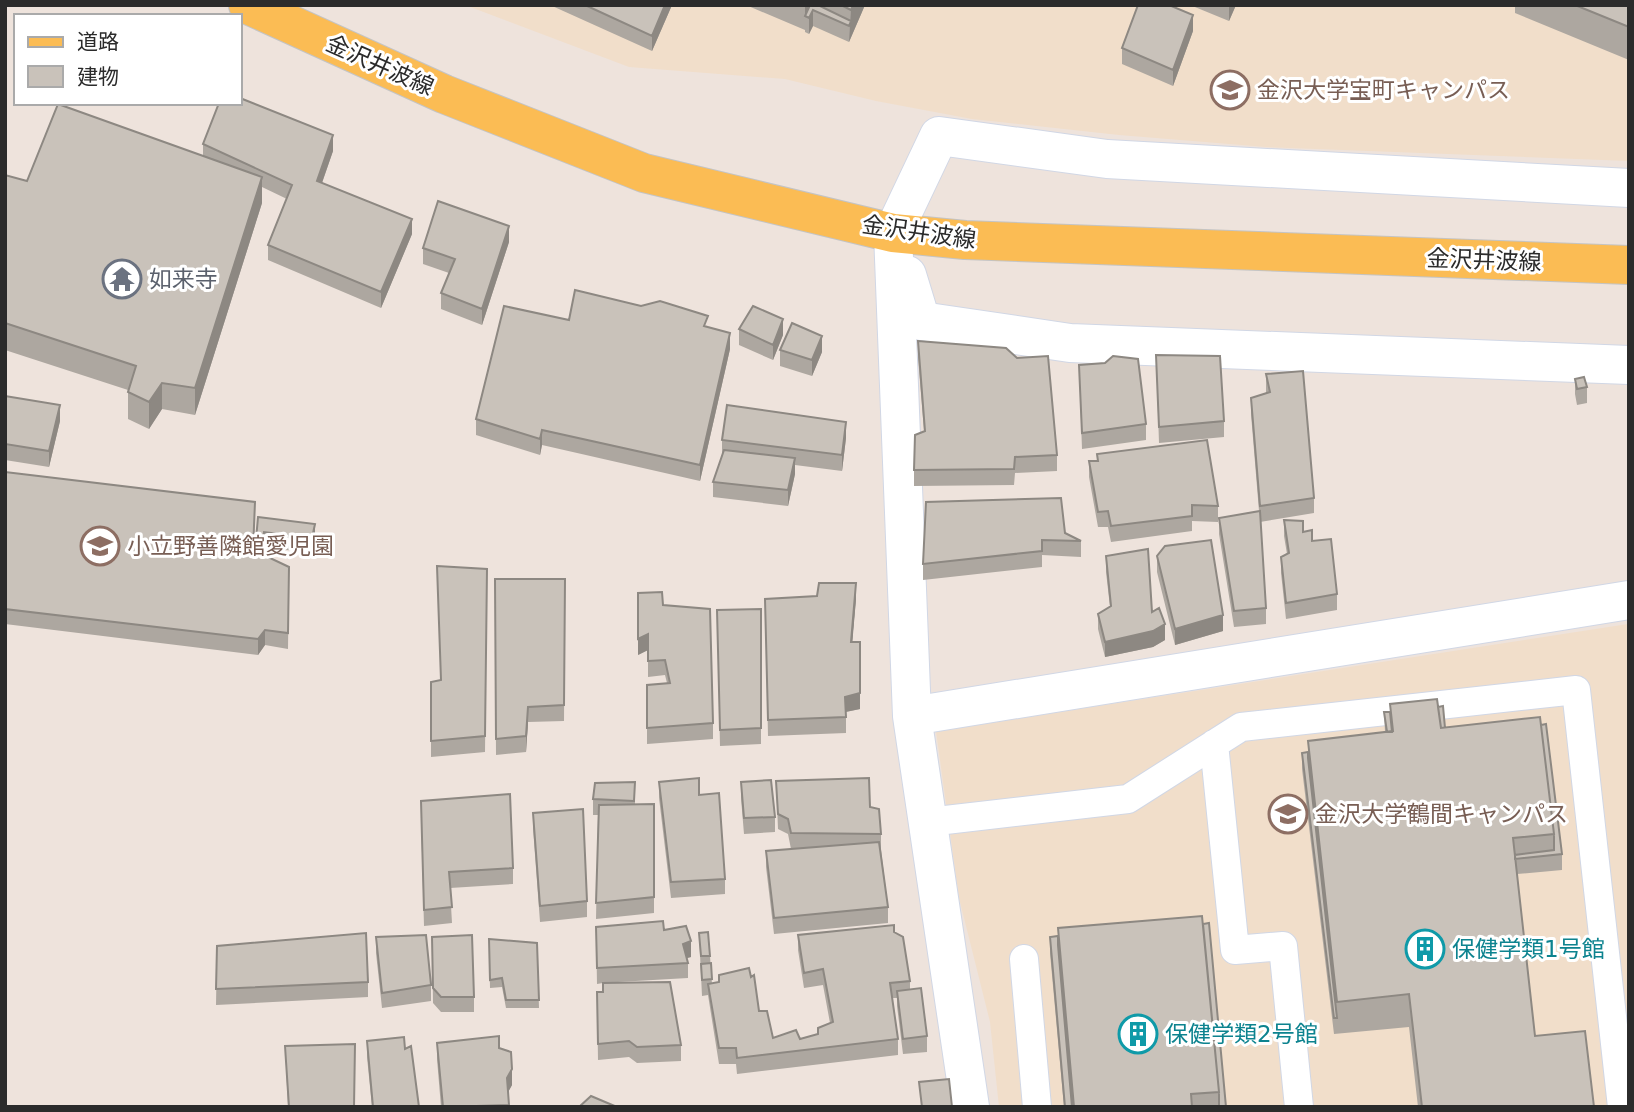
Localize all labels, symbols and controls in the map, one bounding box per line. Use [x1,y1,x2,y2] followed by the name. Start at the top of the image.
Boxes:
[14,14,242,105] legend
[77,30,119,54] text: 道路
[322,30,438,100] street label: 金沢井波線
[77,65,119,89] text: 建物
[1209,69,1251,111] school or university icon: 金沢大学宝町キャンパス
[1257,77,1510,103] place label: 金沢大学宝町キャンパス
[860,211,978,253] street label: 金沢井波線
[1426,245,1542,275] street label: 金沢井波線
[101,258,143,300] temple icon: 如来寺
[149,266,218,292] place label: 如来寺
[79,525,121,567] school or university icon: 小立野善隣館愛児園
[127,533,334,559] place label: 小立野善隣館愛児園
[1267,793,1309,835] school or university icon: 金沢大学鶴間キャンパス
[1315,801,1568,827] place label: 金沢大学鶴間キャンパス
[1404,928,1446,970] building icon: 保健学類1号館
[1452,936,1605,962] place label: 保健学類1号館
[1117,1013,1159,1055] building icon: 保健学類2号館
[1165,1021,1318,1047] place label: 保健学類2号館

